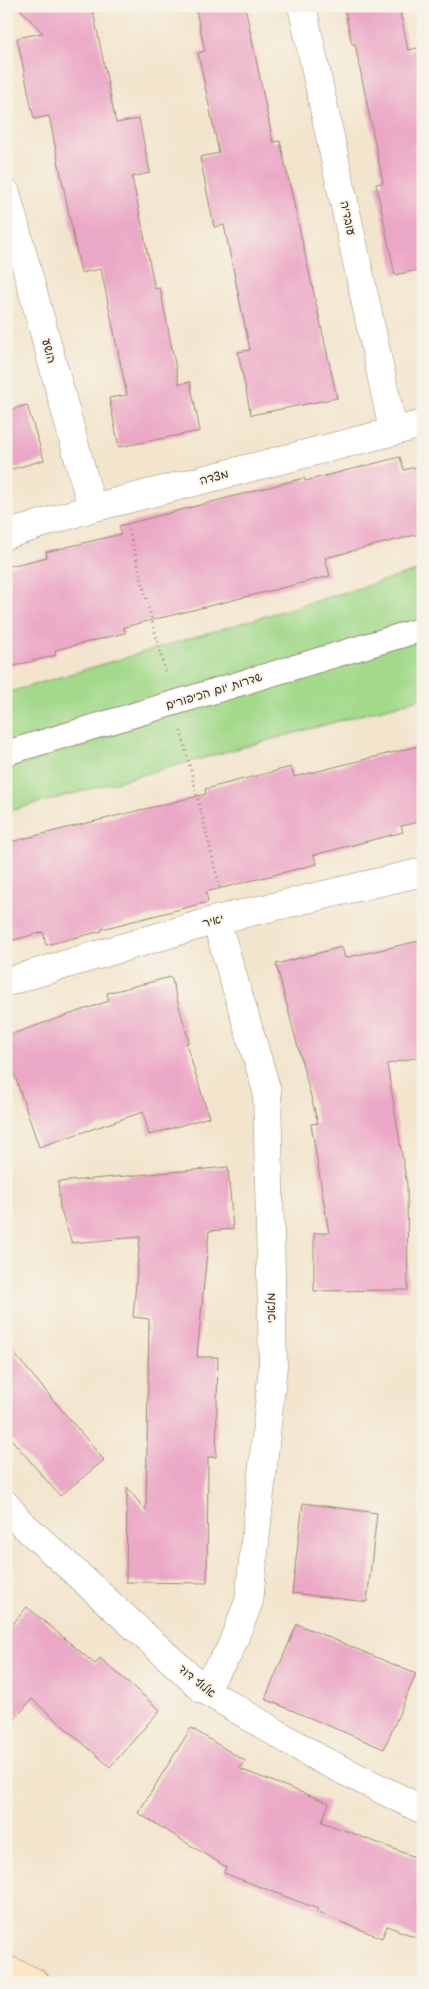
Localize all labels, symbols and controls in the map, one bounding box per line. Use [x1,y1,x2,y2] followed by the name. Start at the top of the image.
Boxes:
[337,199,359,237] street label: עובדיה
[38,337,60,365] street label: הושע
[198,465,230,489] street label: מצדה
[164,669,265,713] street label: שדרות יום הכיפורים
[201,911,225,931] street label: יאיר
[263,1293,279,1323] street label: מלאכי
[175,1661,219,1701] street label: אלוף דוד

